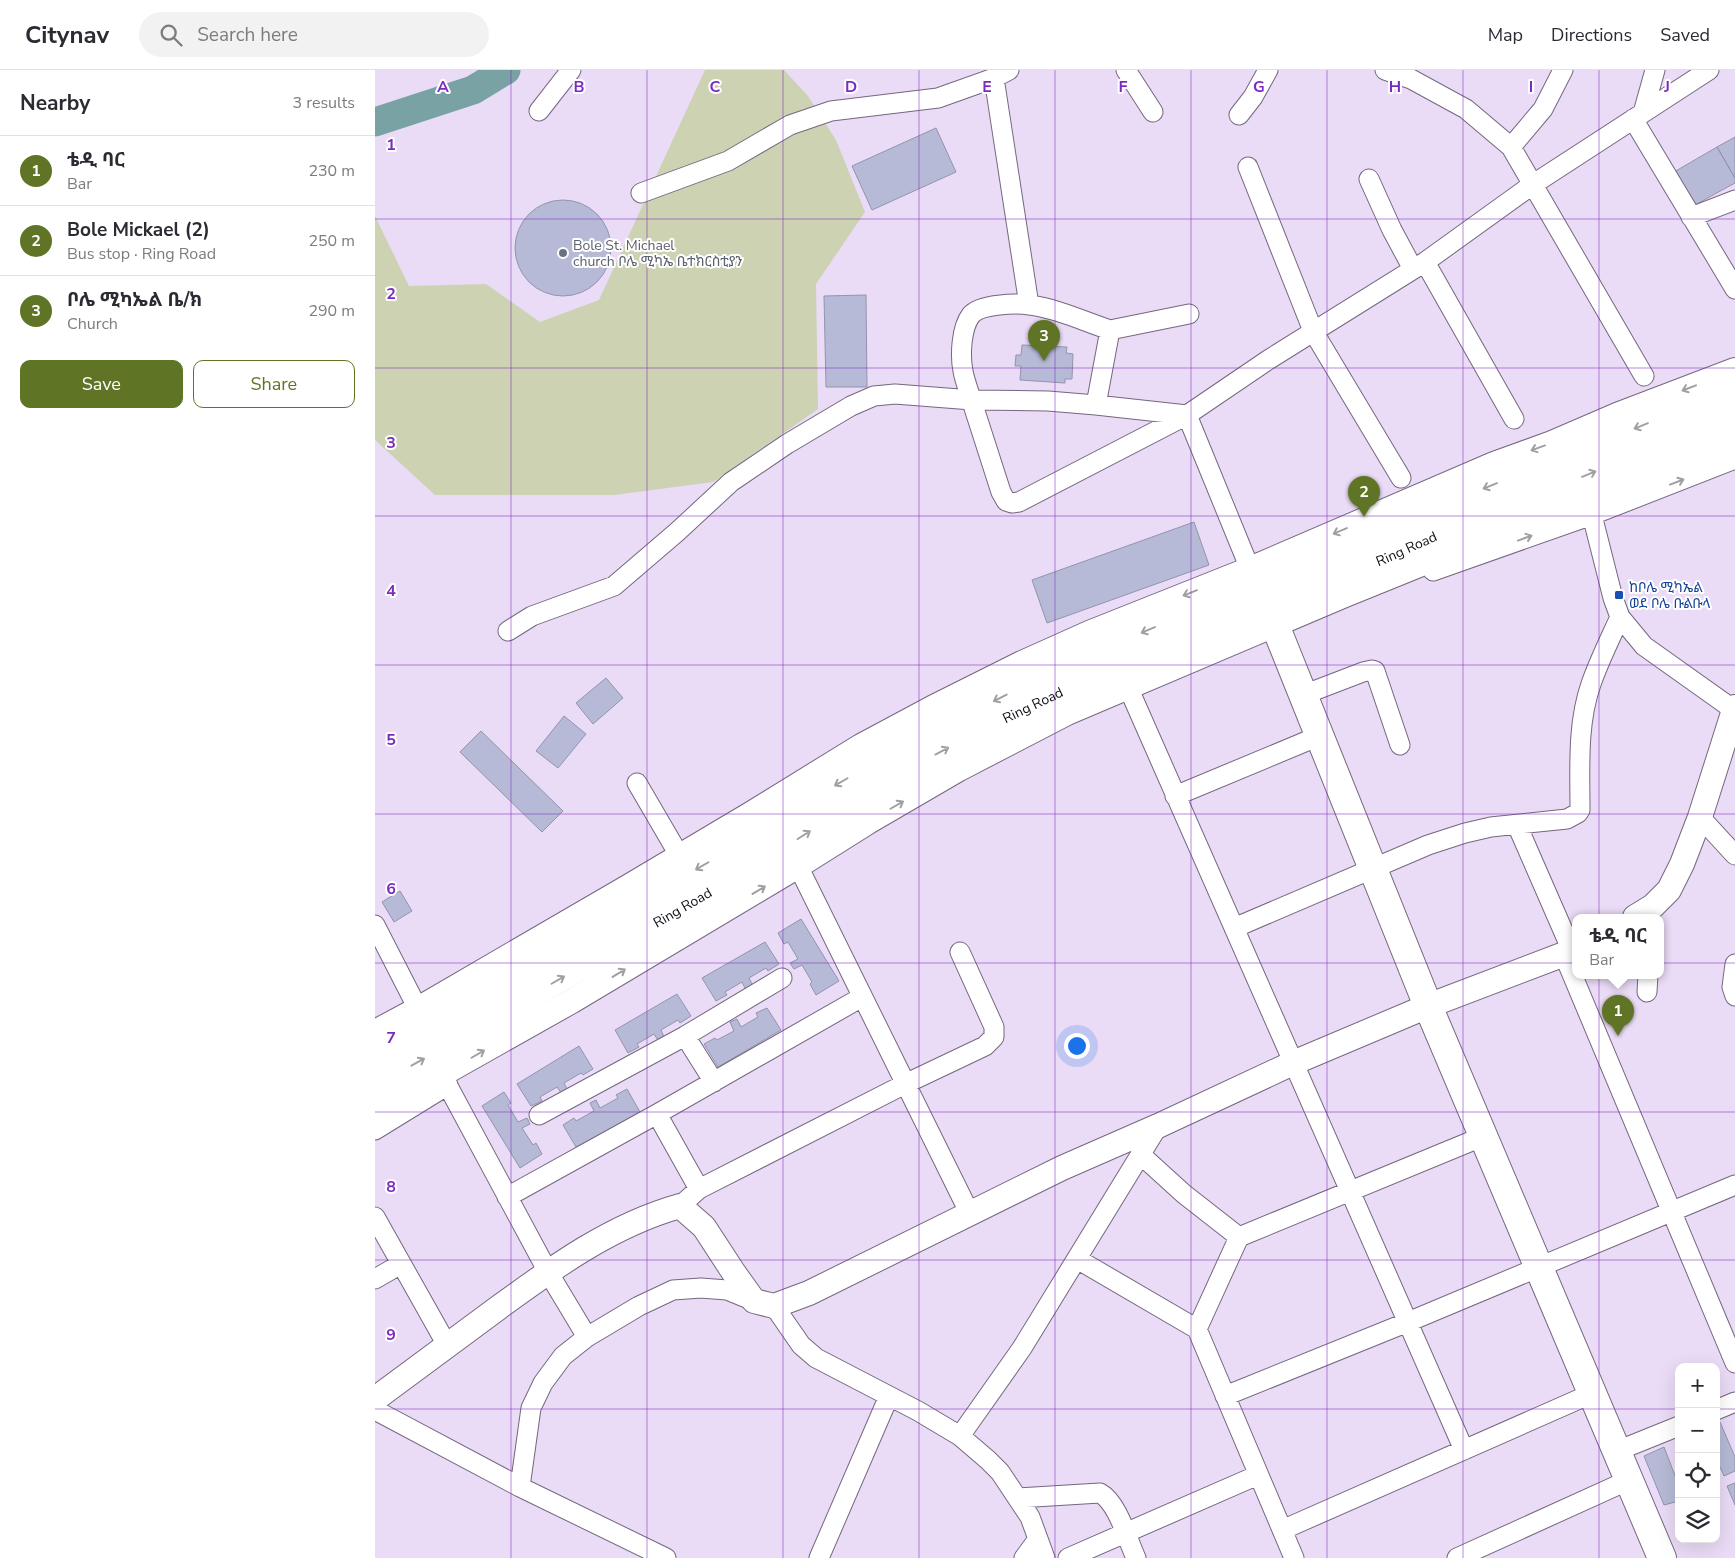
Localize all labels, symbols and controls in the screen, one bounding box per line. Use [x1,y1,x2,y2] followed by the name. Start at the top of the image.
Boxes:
[139,12,489,57] search box
[25,19,109,51] text: Citynav
[157,21,185,49] icon: search
[197,22,298,48] text: Search here
[1488,23,1523,47] text: Map
[1551,23,1632,47] text: Directions
[1660,23,1710,47] text: Saved
[437,76,449,98] text: A
[573,76,585,98] text: B
[710,76,721,98] text: C
[845,76,857,98] text: D
[982,76,992,98] text: E
[1119,76,1128,98] text: F
[1253,76,1265,98] text: G
[1389,76,1401,98] text: H
[1529,76,1533,98] text: I
[1663,76,1670,98] text: J
[20,89,90,117] text: Nearby
[293,92,355,114] text: 3 results
[386,134,396,156] text: 1
[67,147,125,173] text: ቴዲ ባር
[31,160,41,182] text: 1
[308,160,355,182] text: 230 m
[67,173,92,195] text: Bar
[67,217,210,243] text: Bole Mickael (2)
[31,230,41,252] text: 2
[308,230,355,252] text: 250 m
[573,236,743,271] place label: Bole St. Michael church ቦሌ ሚካኤ ቤተክርስቲያን
[67,243,216,265] text: Bus stop · Ring Road
[557,247,569,259] marker: Bole St. Michael church ቦሌ ሚካኤ ቤተክርስቲያን
[386,283,396,305] text: 2
[67,287,202,313] text: ቦሌ ሚካኤል ቤ/ክ
[31,300,41,322] text: 3
[308,300,355,322] text: 290 m
[67,313,118,335] text: Church
[1028,320,1060,361] pin: 3
[20,360,183,408] button: Save
[193,360,355,408] button: Share
[1682,384,1697,393] one-way arrow
[1634,421,1649,431] one-way arrow
[386,432,396,454] text: 3
[1531,444,1547,453] one-way arrow
[1581,469,1596,479] one-way arrow
[1348,476,1380,517] pin: 2
[1669,476,1684,486] one-way arrow
[1483,482,1498,491] one-way arrow
[1333,526,1348,536] one-way arrow
[1373,527,1440,571] street label: Ring Road
[1517,533,1532,542] one-way arrow
[1629,578,1711,613] place label: ከቦሌ ሚካኤል ወደ ቦሌ ቡልቡላ
[386,580,396,602] text: 4
[1183,589,1198,598] one-way arrow
[1613,589,1625,601] marker: ከቦሌ ሚካኤል ወደ ቦሌ ቡልቡላ
[1141,626,1156,636] one-way arrow
[1000,683,1066,728] street label: Ring Road
[993,694,1008,703] one-way arrow
[386,729,396,751] text: 5
[935,746,950,756] one-way arrow
[835,778,849,788] one-way arrow
[890,799,904,809] one-way arrow
[796,830,810,840] one-way arrow
[695,862,710,872] one-way arrow
[386,878,396,900] text: 6
[650,883,716,932] street label: Ring Road
[751,884,765,894] one-way arrow
[1572,914,1664,979] popup
[1589,923,1647,949] text: ቴዲ ባር
[1589,949,1614,971] text: Bar
[612,967,626,977] one-way arrow
[551,975,565,985] one-way arrow
[1602,995,1634,1036] pin: 1
[386,1027,396,1049] text: 7
[1064,1033,1090,1059] your location
[471,1049,486,1059] one-way arrow
[410,1056,424,1066] one-way arrow
[386,1176,396,1198] text: 8
[386,1324,396,1346] text: 9
[1675,1363,1720,1543] map controls
[1675,1363,1720,1408] button: +
[1675,1408,1720,1453] button: −
[1675,1453,1720,1498] button: locate
[1675,1498,1720,1543] button: layers

